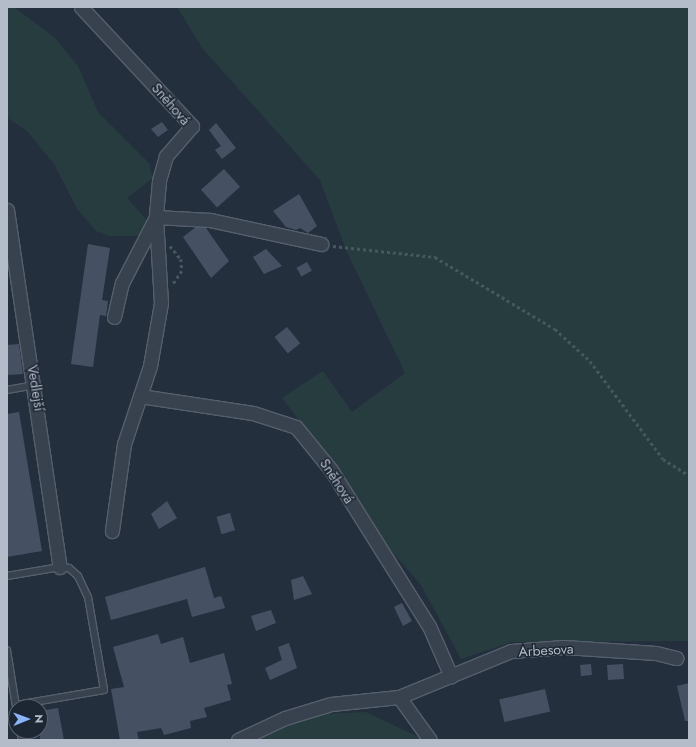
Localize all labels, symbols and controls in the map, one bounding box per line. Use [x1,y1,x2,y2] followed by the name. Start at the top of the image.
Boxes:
[148,80,194,128] street label: Sněhová
[24,364,48,412] street label: Vedlejší
[316,455,358,507] street label: Sněhová
[518,640,574,660] street label: Arbesova
[8,699,48,739] north arrow
[31,714,47,723] text: N

